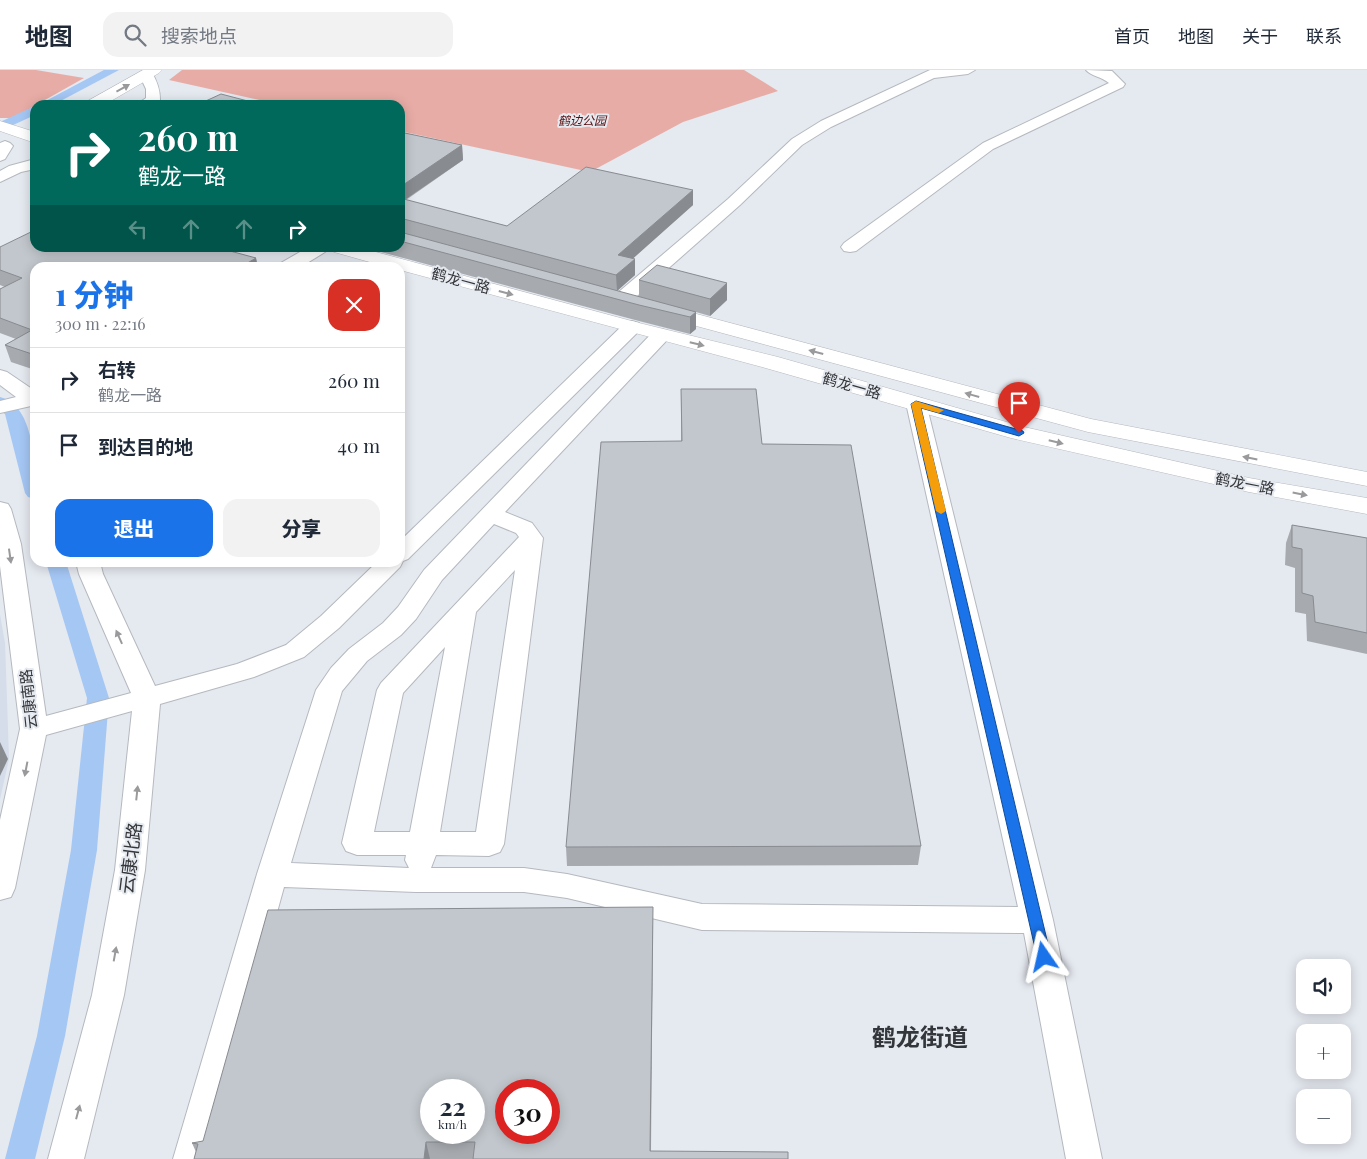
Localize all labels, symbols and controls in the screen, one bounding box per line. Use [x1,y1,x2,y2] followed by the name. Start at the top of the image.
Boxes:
[103,12,453,57] search box
[25,19,73,51] text: 地图
[121,21,149,49] icon: search
[161,22,237,48] text: 搜索地点
[1114,24,1150,48] text: 首页
[1178,24,1214,48] text: 地图
[1242,24,1278,48] text: 关于
[1306,24,1342,48] text: 联系
[116,83,130,92] one-way arrow
[558,112,608,128] park label: 鹤边公园
[138,113,238,160] text: 260 m
[55,120,120,185] icon: right
[138,160,226,190] text: 鹤龙一路
[124,215,152,243] icon: left
[177,215,205,243] icon: ahead
[230,215,258,243] icon: ahead
[283,215,311,243] icon: right
[429,263,493,297] street label: 鹤龙一路
[55,274,133,314] text: 1 分钟
[328,279,380,331] button: close
[498,289,513,297] one-way arrow
[55,313,146,334] text: 300 m · 22:16
[689,340,704,348] one-way arrow
[808,347,823,355] one-way arrow
[98,356,136,382] text: 右转
[55,366,83,394] icon: right
[328,367,380,393] text: 260 m
[820,367,884,403] street label: 鹤龙一路
[998,382,1040,433] pin
[98,384,162,405] text: 鹤龙一路
[1005,389,1033,417] icon: arrive
[965,390,980,398] one-way arrow
[55,431,83,459] icon: arrive
[338,432,380,458] text: 40 m
[98,433,193,459] text: 到达目的地
[1048,438,1063,446] one-way arrow
[1242,453,1258,461] one-way arrow
[1214,467,1276,499] street label: 鹤龙一路
[1293,491,1309,499] one-way arrow
[55,499,213,557] button: 退出
[223,499,380,557] button: 分享
[7,549,15,565] one-way arrow
[114,630,122,644] one-way arrow
[15,668,41,730] street label: 云康南路
[21,761,29,777] one-way arrow
[133,785,141,801] one-way arrow
[114,821,146,895] street label: 云康北路
[1017,930,1069,982] position arrow
[112,945,120,961] one-way arrow
[1296,959,1351,1144] map controls
[1296,959,1351,1014] button: sound
[872,1020,968,1052] district label: 鹤龙街道
[1296,1024,1351,1079] button: +
[495,1079,560,1144] speed limit sign: 30
[439,1089,466,1122] text: 22
[1296,1089,1351,1144] button: −
[74,1104,82,1119] one-way arrow
[438,1116,467,1132] text: km/h

